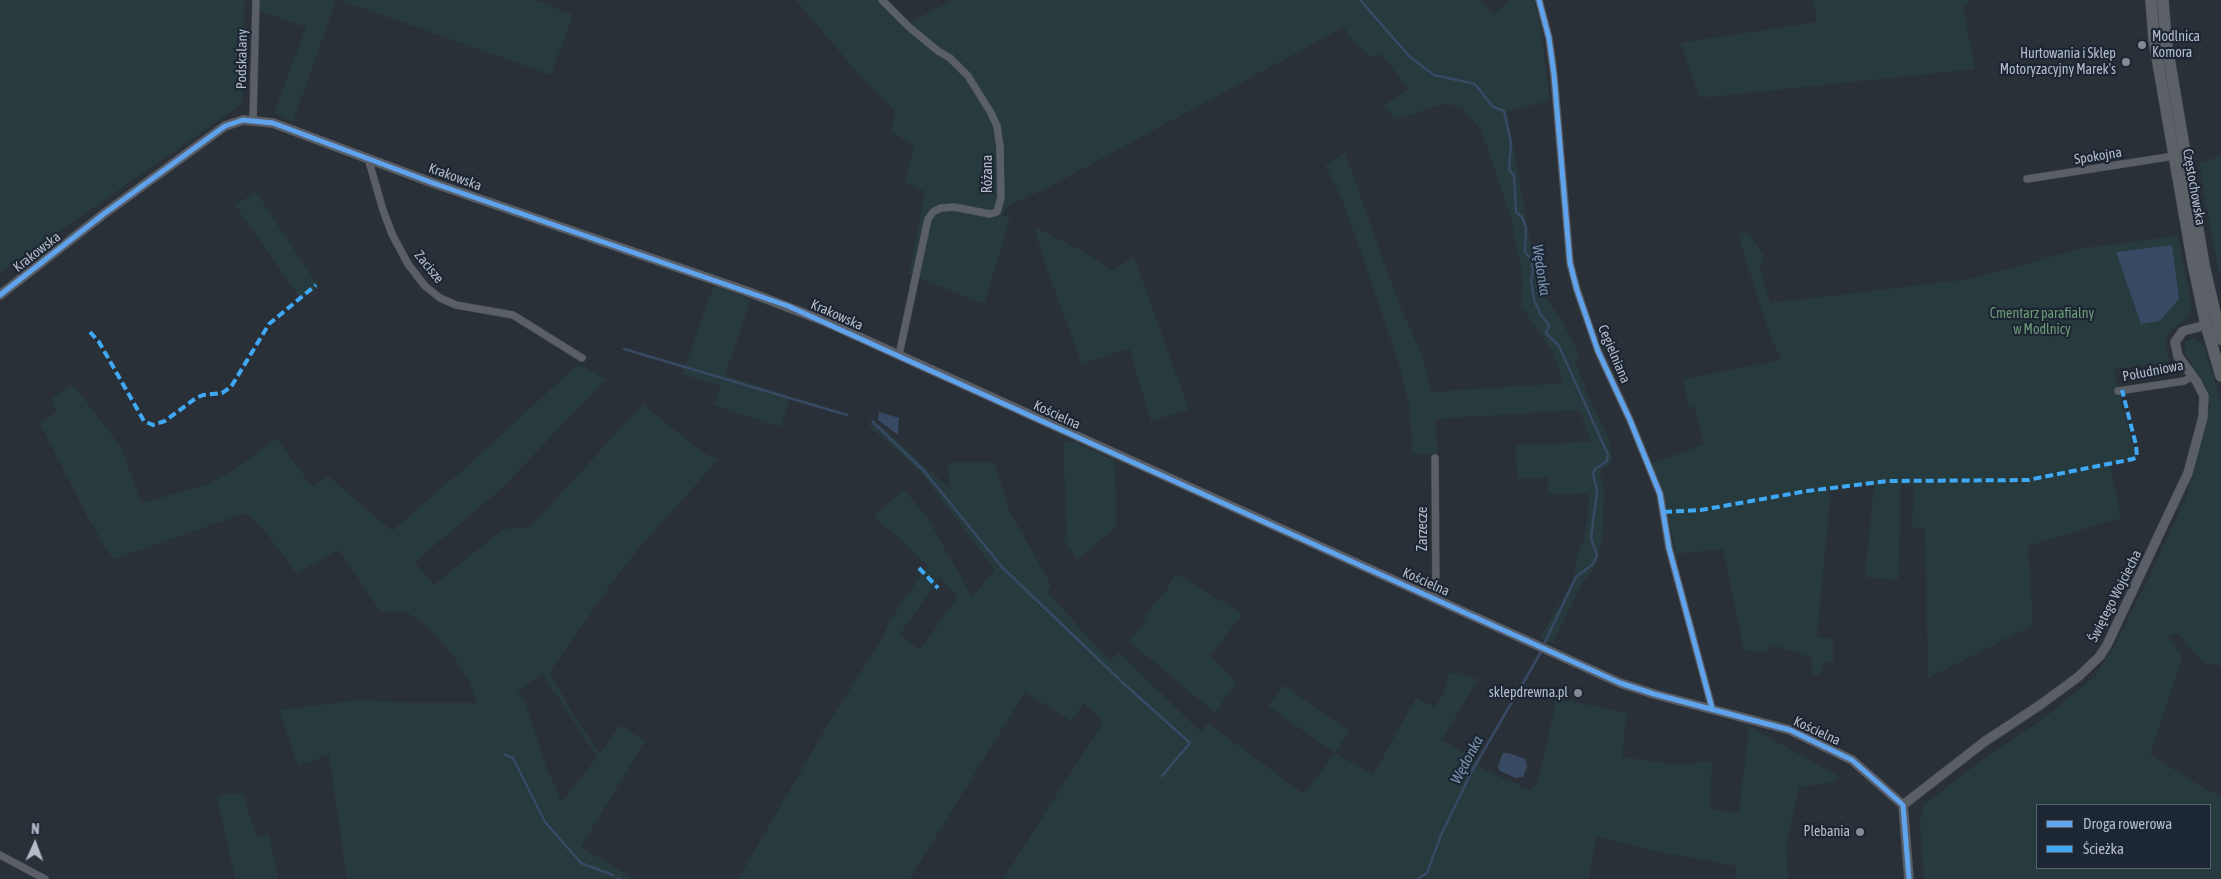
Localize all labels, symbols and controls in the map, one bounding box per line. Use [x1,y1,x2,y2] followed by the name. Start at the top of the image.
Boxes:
[233,29,251,89] street label: Podskalany
[2152,29,2200,62] place label: Modlnica Komora
[2136,39,2148,51] marker: Modlnica Komora
[2000,46,2116,78] place label: Hurtowania i Sklep Motoryzacyjny Marek's
[2120,56,2132,68] marker: Hurtowania i Sklep Motoryzacyjny Marek's
[2073,144,2123,168] street label: Spokojna
[2179,147,2209,227] street label: Częstochowska
[980,155,996,193] street label: Różana
[426,160,484,194] street label: Krakowska
[10,228,64,276] street label: Krakowska
[1528,243,1554,297] water label: Wędonka
[411,247,447,287] street label: Zacisze
[808,296,866,334] street label: Krakowska
[1990,306,2094,338] park label: Cmentarz parafialny w Modlnicy
[1594,322,1634,386] street label: Cegielniana
[2121,357,2185,385] street label: Południowa
[1031,397,1083,433] street label: Kościelna
[1415,507,1431,551] street label: Zarzecze
[2085,547,2145,645] street label: Świętego Wojciecha
[1400,564,1452,600] street label: Kościelna
[1489,685,1568,701] place label: sklepdrewna.pl
[1572,687,1584,699] marker: sklepdrewna.pl
[1791,713,1843,749] street label: Kościelna
[1447,733,1487,787] water label: Wędonka
[2036,804,2211,869] legend
[2083,815,2172,832] text: Droga rowerowa
[10,819,60,869] north arrow
[31,821,40,837] text: N
[1804,824,1850,840] place label: Plebania
[1854,826,1866,838] marker: Plebania
[2083,840,2124,857] text: Ścieżka

